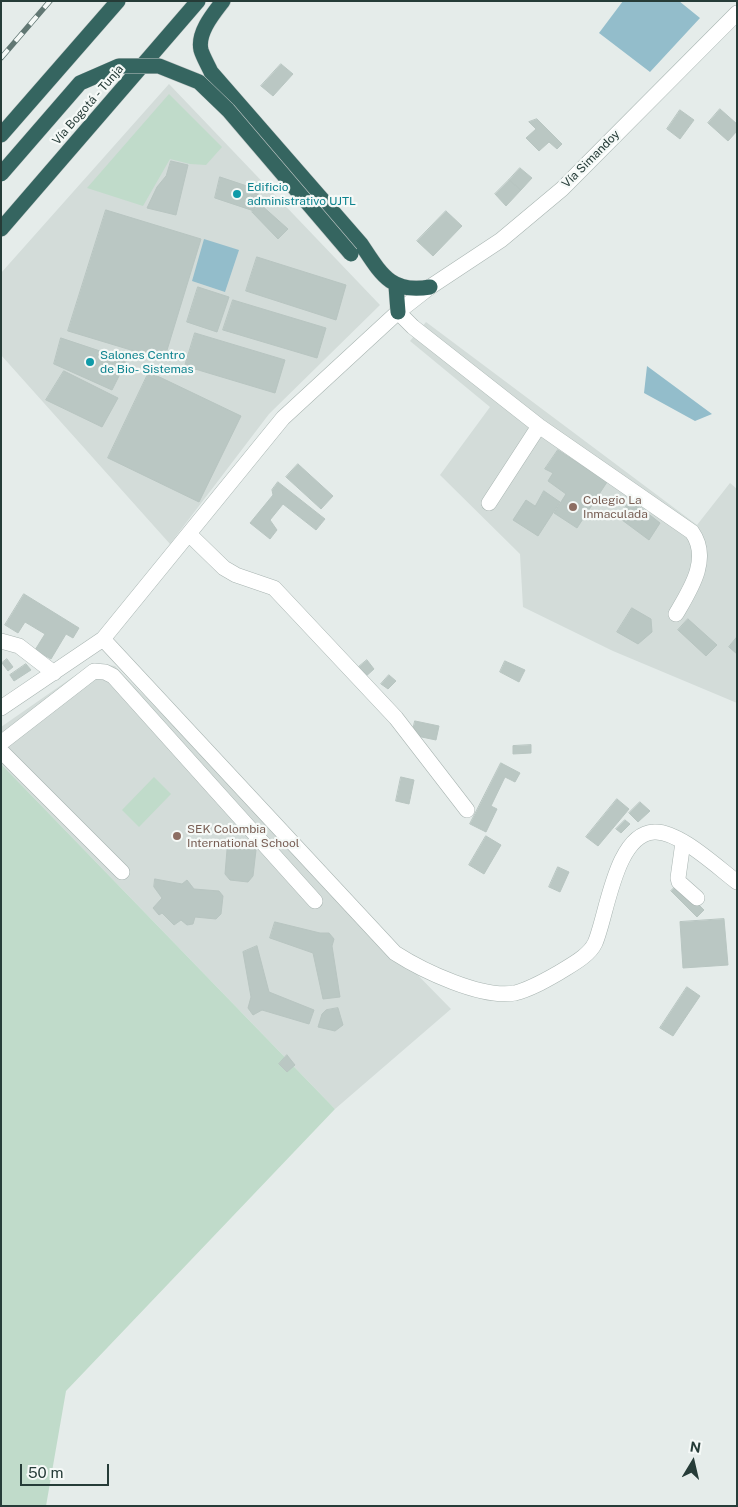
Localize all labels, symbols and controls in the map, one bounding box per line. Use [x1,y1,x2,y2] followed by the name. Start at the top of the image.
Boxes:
[49,62,127,148] street label: Vía Bogotá - Tunja
[559,127,623,191] street label: Vía Simandoy
[247,180,356,208] place label: Edificio administrativo UJTL
[231,188,243,200] marker: Edificio administrativo UJTL
[100,348,193,376] place label: Salones Centro de Bio- Sistemas
[84,356,96,368] marker: Salones Centro de Bio- Sistemas
[583,493,648,521] place label: Colegio La Inmaculada
[567,501,579,513] marker: Colegio La Inmaculada
[187,822,299,850] place label: SEK Colombia International School
[171,830,183,842] marker: SEK Colombia International School
[668,1437,718,1487] north arrow
[689,1438,702,1456] text: N
[22,1454,111,1486] scale bar
[28,1464,63,1481] text: 50 m

